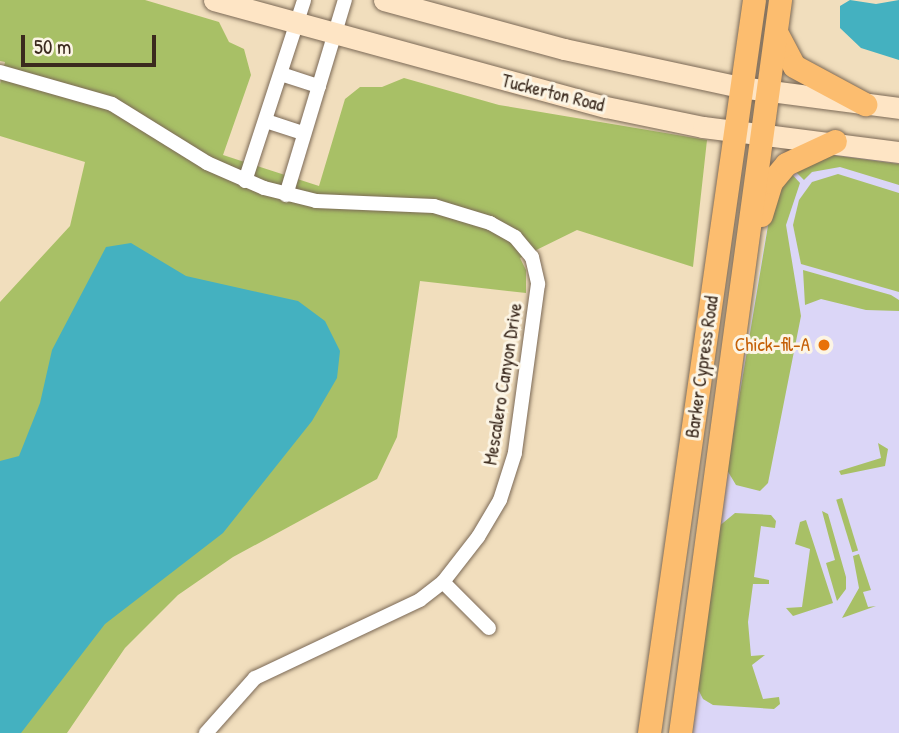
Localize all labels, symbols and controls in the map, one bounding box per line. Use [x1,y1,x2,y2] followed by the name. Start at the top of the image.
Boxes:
[24,21,159,65] scale bar
[34,32,71,61] text: 50 m
[499,69,607,117] street label: Tuckerton Road
[681,295,723,439] street label: Barker Cypress Road
[479,301,527,467] street label: Mescalero Canyon Drive
[735,334,810,356] place label: Chick-fil-A
[816,337,832,353] marker: Chick-fil-A

